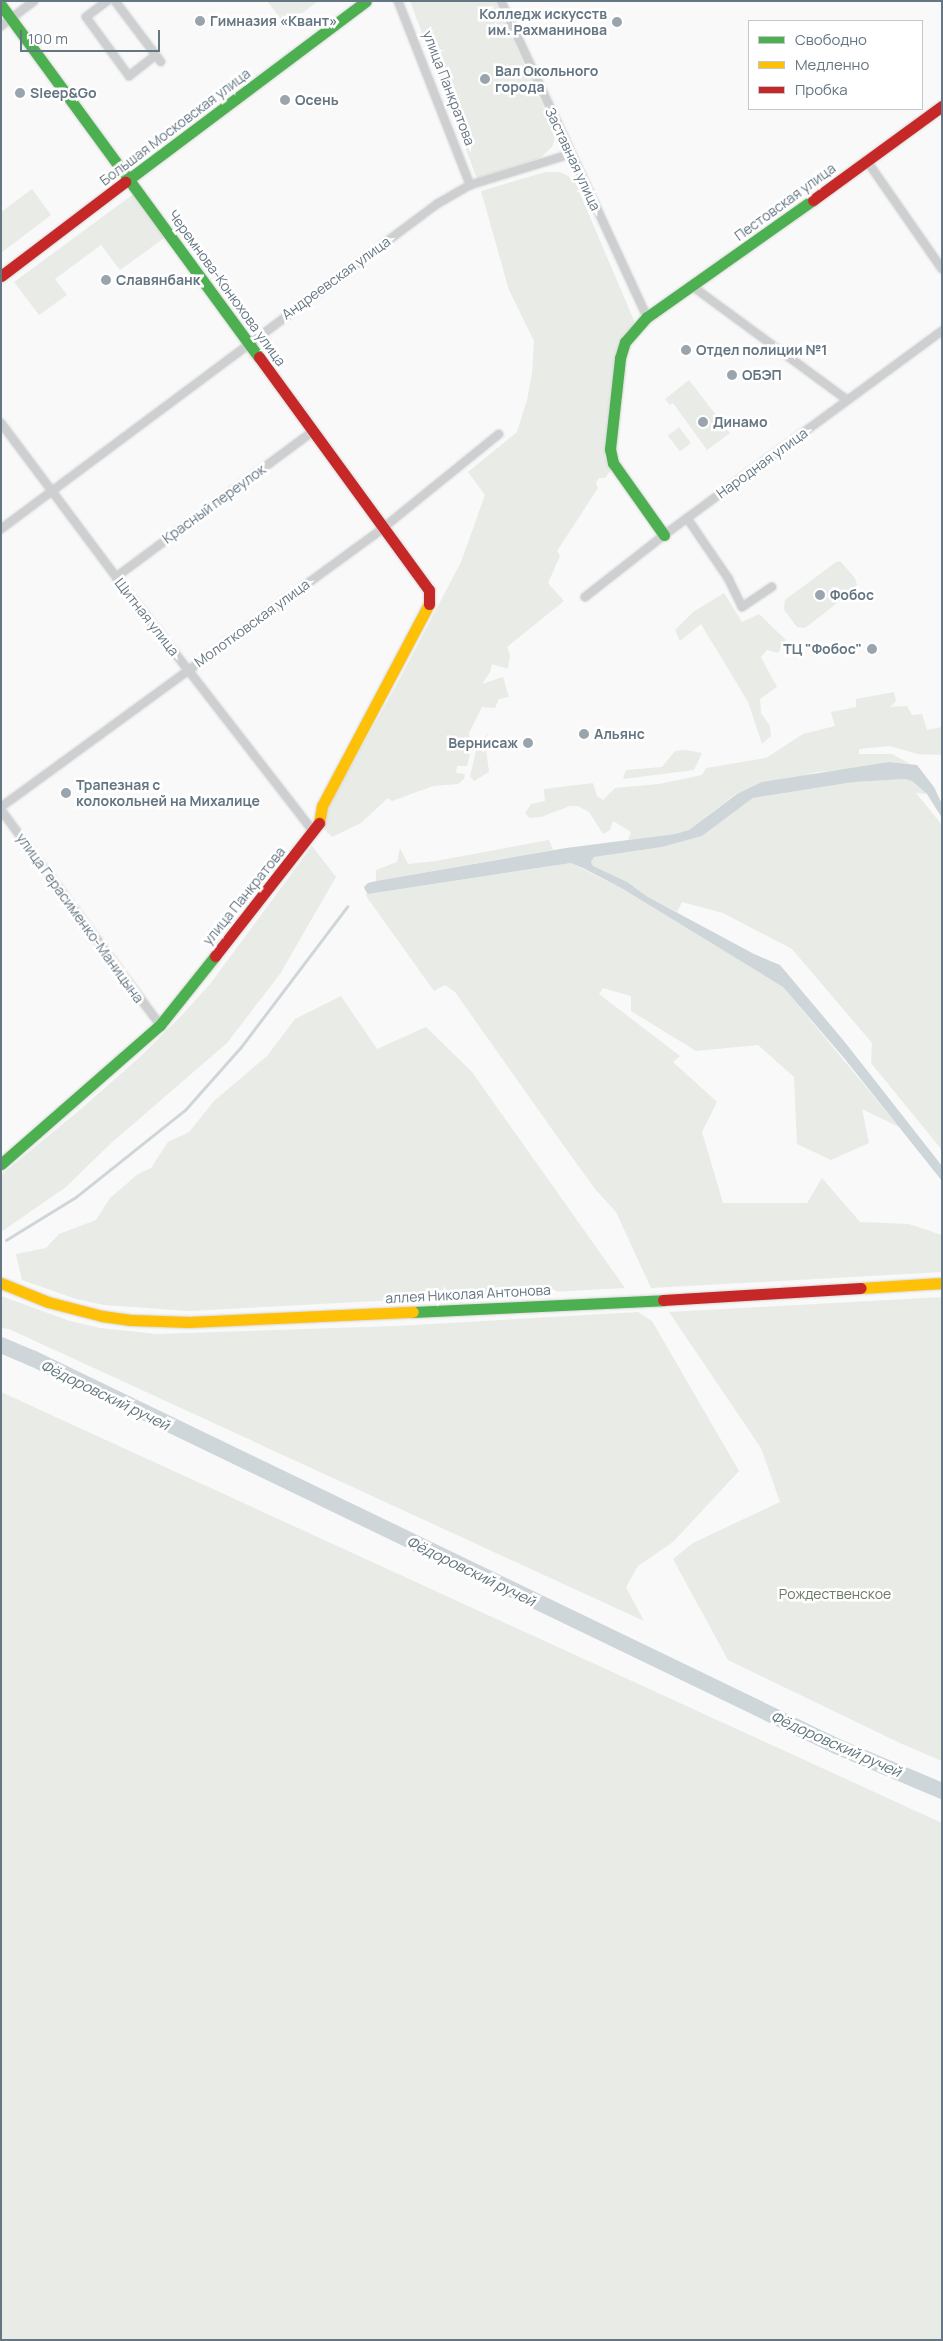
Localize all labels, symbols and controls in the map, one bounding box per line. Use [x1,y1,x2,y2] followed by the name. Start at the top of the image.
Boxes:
[479,6,607,38] place label: Колледж искусств им. Рахманинова
[210,13,337,29] place label: Гимназия «Квант»
[194,15,206,27] marker: Гимназия «Квант»
[611,16,623,28] marker: Колледж искусств им. Рахманинова
[22,20,162,52] scale bar
[748,20,923,110] legend
[28,28,68,49] text: 100 m
[419,28,479,148] street label: улица Панкратова
[795,29,867,50] text: Свободно
[795,54,869,75] text: Медленно
[495,63,599,95] place label: Вал Окольного города
[96,65,254,189] street label: Большая Московская улица
[479,73,491,85] marker: Вал Окольного города
[795,79,848,100] text: Пробка
[30,85,97,101] place label: Sleep&Go
[14,87,26,99] marker: Sleep&Go
[295,92,339,108] place label: Осень
[279,94,291,106] marker: Осень
[542,105,604,213] street label: Заставная улица
[731,160,839,244] street label: Пестовская улица
[165,207,289,369] street label: Черемнова-Конюхова улица
[278,233,394,323] street label: Андреевская улица
[116,272,200,288] place label: Славянбанк
[100,274,112,286] marker: Славянбанк
[696,342,827,358] place label: Отдел полиции №1
[680,344,692,356] marker: Отдел полиции №1
[742,367,782,383] place label: ОБЭП
[726,369,738,381] marker: ОБЭП
[713,414,768,430] place label: Динамо
[697,416,709,428] marker: Динамо
[713,424,811,502] street label: Народная улица
[159,461,269,547] street label: Красный переулок
[111,575,183,659] street label: Щитная улица
[191,576,313,670] street label: Молотковская улица
[830,587,874,603] place label: Фобос
[814,589,826,601] marker: Фобос
[783,641,862,657] place label: ТЦ "Фобос"
[866,643,878,655] marker: ТЦ "Фобос"
[594,726,645,742] place label: Альянс
[578,728,590,740] marker: Альянс
[448,735,518,751] place label: Вернисаж
[522,737,534,749] marker: Вернисаж
[76,777,260,810] place label: Трапезная с колокольней на Михалице
[60,787,72,799] marker: Трапезная с колокольней на Михалице
[13,830,147,1006] street label: улица Герасименко-Маницына
[199,843,289,949] street label: улица Панкратова
[385,1281,551,1307] street label: аллея Николая Антонова
[38,1356,172,1434] water label: Фёдоровский ручей
[404,1532,538,1610] water label: Фёдоровский ручей
[779,1586,891,1602] park label: Рождественское
[768,1707,904,1781] water label: Фёдоровский ручей

